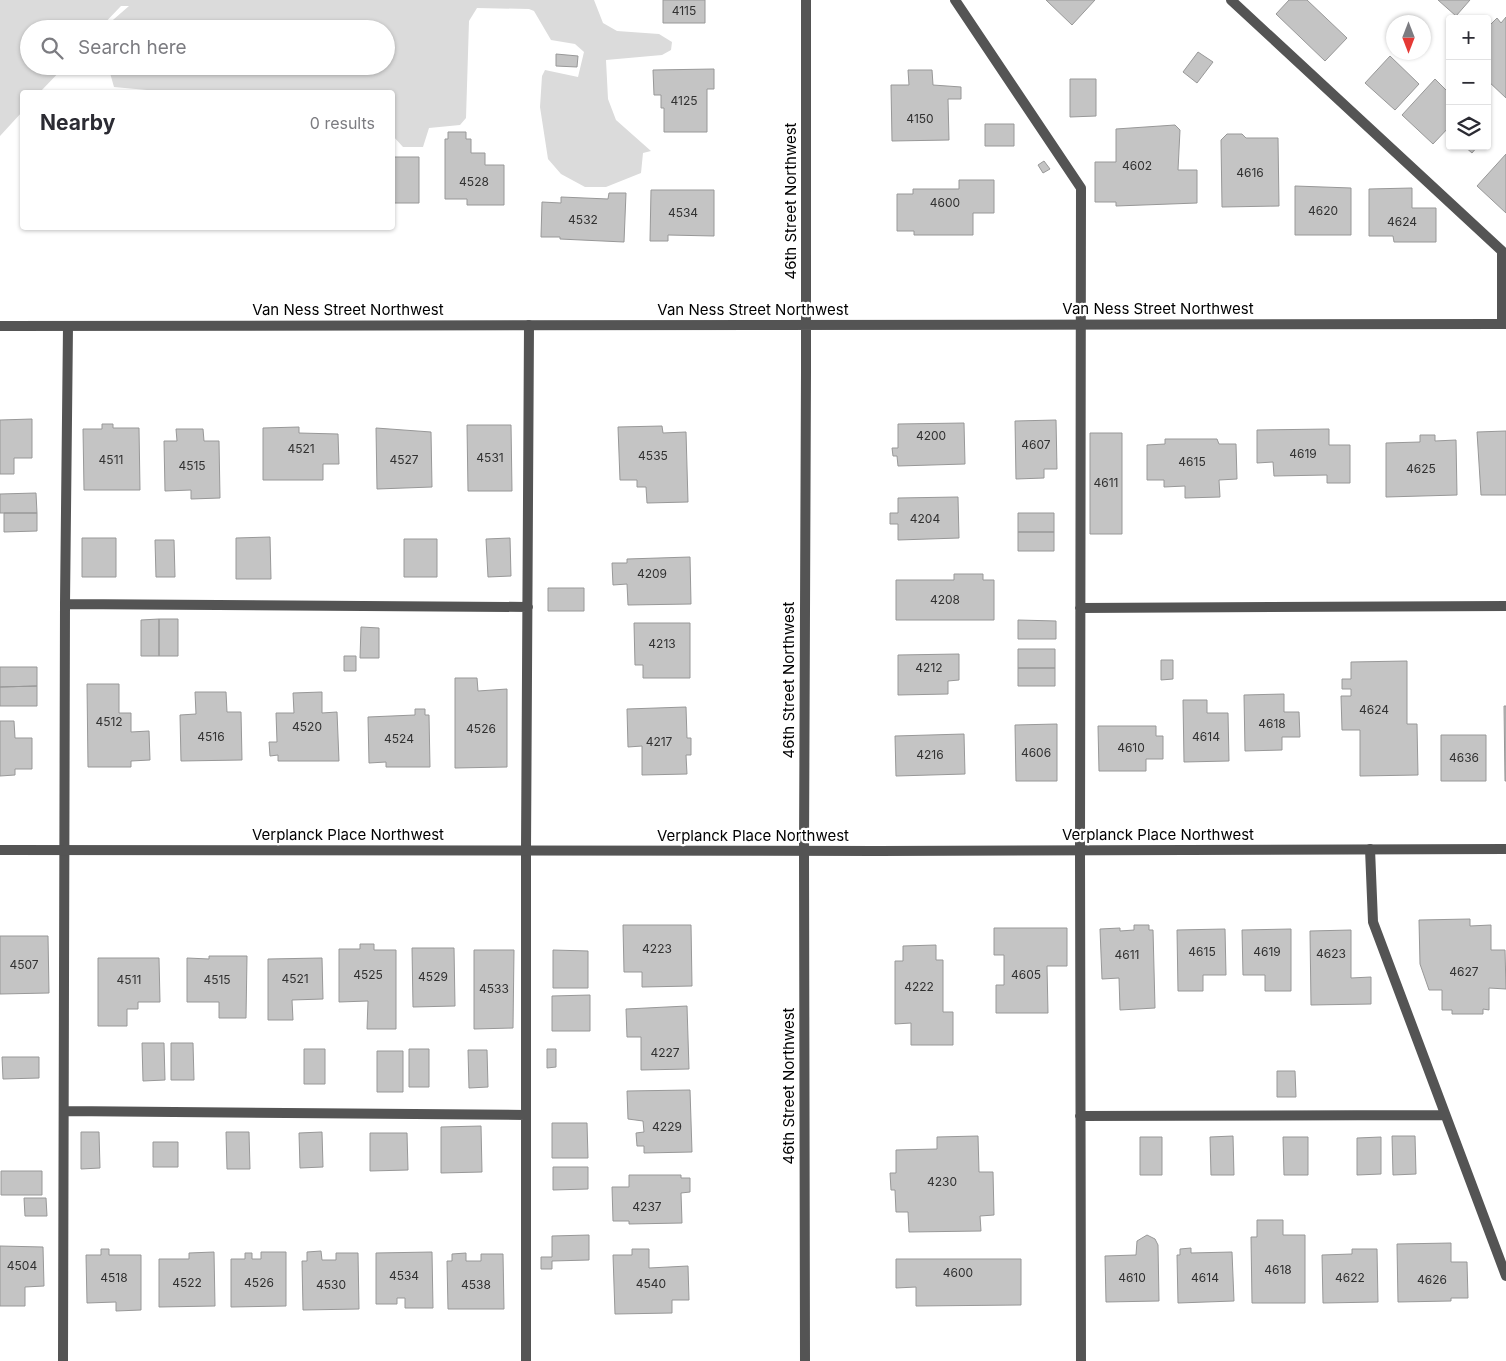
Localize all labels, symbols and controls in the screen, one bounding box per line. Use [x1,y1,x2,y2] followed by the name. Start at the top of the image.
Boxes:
[672,3,696,18] house number: 4115
[1386,15,1431,60] north arrow
[1446,15,1491,150] map controls
[1446,15,1491,60] button: +
[20,20,395,75] search box
[38,34,66,62] icon: search
[78,36,187,59] text: Search here
[1446,60,1491,105] button: −
[670,93,698,108] house number: 4125
[1446,105,1491,150] button: layers
[40,110,115,135] text: Nearby
[906,111,934,126] house number: 4150
[310,113,375,133] text: 0 results
[781,122,800,280] street label: 46th Street Northwest
[1122,158,1152,173] house number: 4602
[1236,165,1264,180] house number: 4616
[459,174,489,189] house number: 4528
[930,195,960,210] house number: 4600
[1308,203,1338,218] house number: 4620
[668,205,698,220] house number: 4534
[568,212,598,227] house number: 4532
[1387,214,1417,229] house number: 4624
[1062,299,1254,318] street label: Van Ness Street Northwest
[252,300,444,319] street label: Van Ness Street Northwest
[657,300,849,319] street label: Van Ness Street Northwest
[916,428,946,443] house number: 4200
[1021,437,1051,452] house number: 4607
[287,441,315,456] house number: 4521
[1289,446,1317,461] house number: 4619
[638,448,668,463] house number: 4535
[476,450,504,465] house number: 4531
[99,452,123,467] house number: 4511
[389,452,419,467] house number: 4527
[1178,454,1206,469] house number: 4615
[178,458,206,473] house number: 4515
[1406,461,1436,476] house number: 4625
[1094,475,1118,490] house number: 4611
[910,511,940,526] house number: 4204
[637,566,667,581] house number: 4209
[930,592,960,607] house number: 4208
[779,601,798,759] street label: 46th Street Northwest
[648,636,676,651] house number: 4213
[915,660,943,675] house number: 4212
[1359,702,1389,717] house number: 4624
[95,714,123,729] house number: 4512
[1258,716,1286,731] house number: 4618
[292,719,322,734] house number: 4520
[466,721,496,736] house number: 4526
[197,729,225,744] house number: 4516
[1192,729,1220,744] house number: 4614
[384,731,414,746] house number: 4524
[646,734,673,749] house number: 4217
[1117,740,1145,755] house number: 4610
[1021,745,1051,760] house number: 4606
[916,747,944,762] house number: 4216
[1449,750,1479,765] house number: 4636
[252,825,444,844] street label: Verplanck Place Northwest
[1062,825,1254,844] street label: Verplanck Place Northwest
[657,826,849,845] street label: Verplanck Place Northwest
[642,941,672,956] house number: 4223
[1188,944,1216,959] house number: 4615
[1253,944,1281,959] house number: 4619
[1316,946,1346,961] house number: 4623
[1115,947,1139,962] house number: 4611
[9,957,39,972] house number: 4507
[1449,964,1479,979] house number: 4627
[353,967,383,982] house number: 4525
[1011,967,1041,982] house number: 4605
[418,969,448,984] house number: 4529
[281,971,309,986] house number: 4521
[117,972,141,987] house number: 4511
[203,972,231,987] house number: 4515
[904,979,934,994] house number: 4222
[479,981,509,996] house number: 4533
[779,1007,798,1165] street label: 46th Street Northwest
[650,1045,680,1060] house number: 4227
[652,1119,682,1134] house number: 4229
[927,1174,957,1189] house number: 4230
[632,1199,662,1214] house number: 4237
[7,1258,37,1273] house number: 4504
[1264,1262,1292,1277] house number: 4618
[943,1265,973,1280] house number: 4600
[389,1268,419,1283] house number: 4534
[100,1270,128,1285] house number: 4518
[1118,1270,1146,1285] house number: 4610
[1191,1270,1219,1285] house number: 4614
[1335,1270,1365,1285] house number: 4622
[1417,1272,1447,1287] house number: 4626
[172,1275,202,1290] house number: 4522
[244,1275,274,1290] house number: 4526
[636,1276,666,1291] house number: 4540
[316,1277,346,1292] house number: 4530
[461,1277,491,1292] house number: 4538

